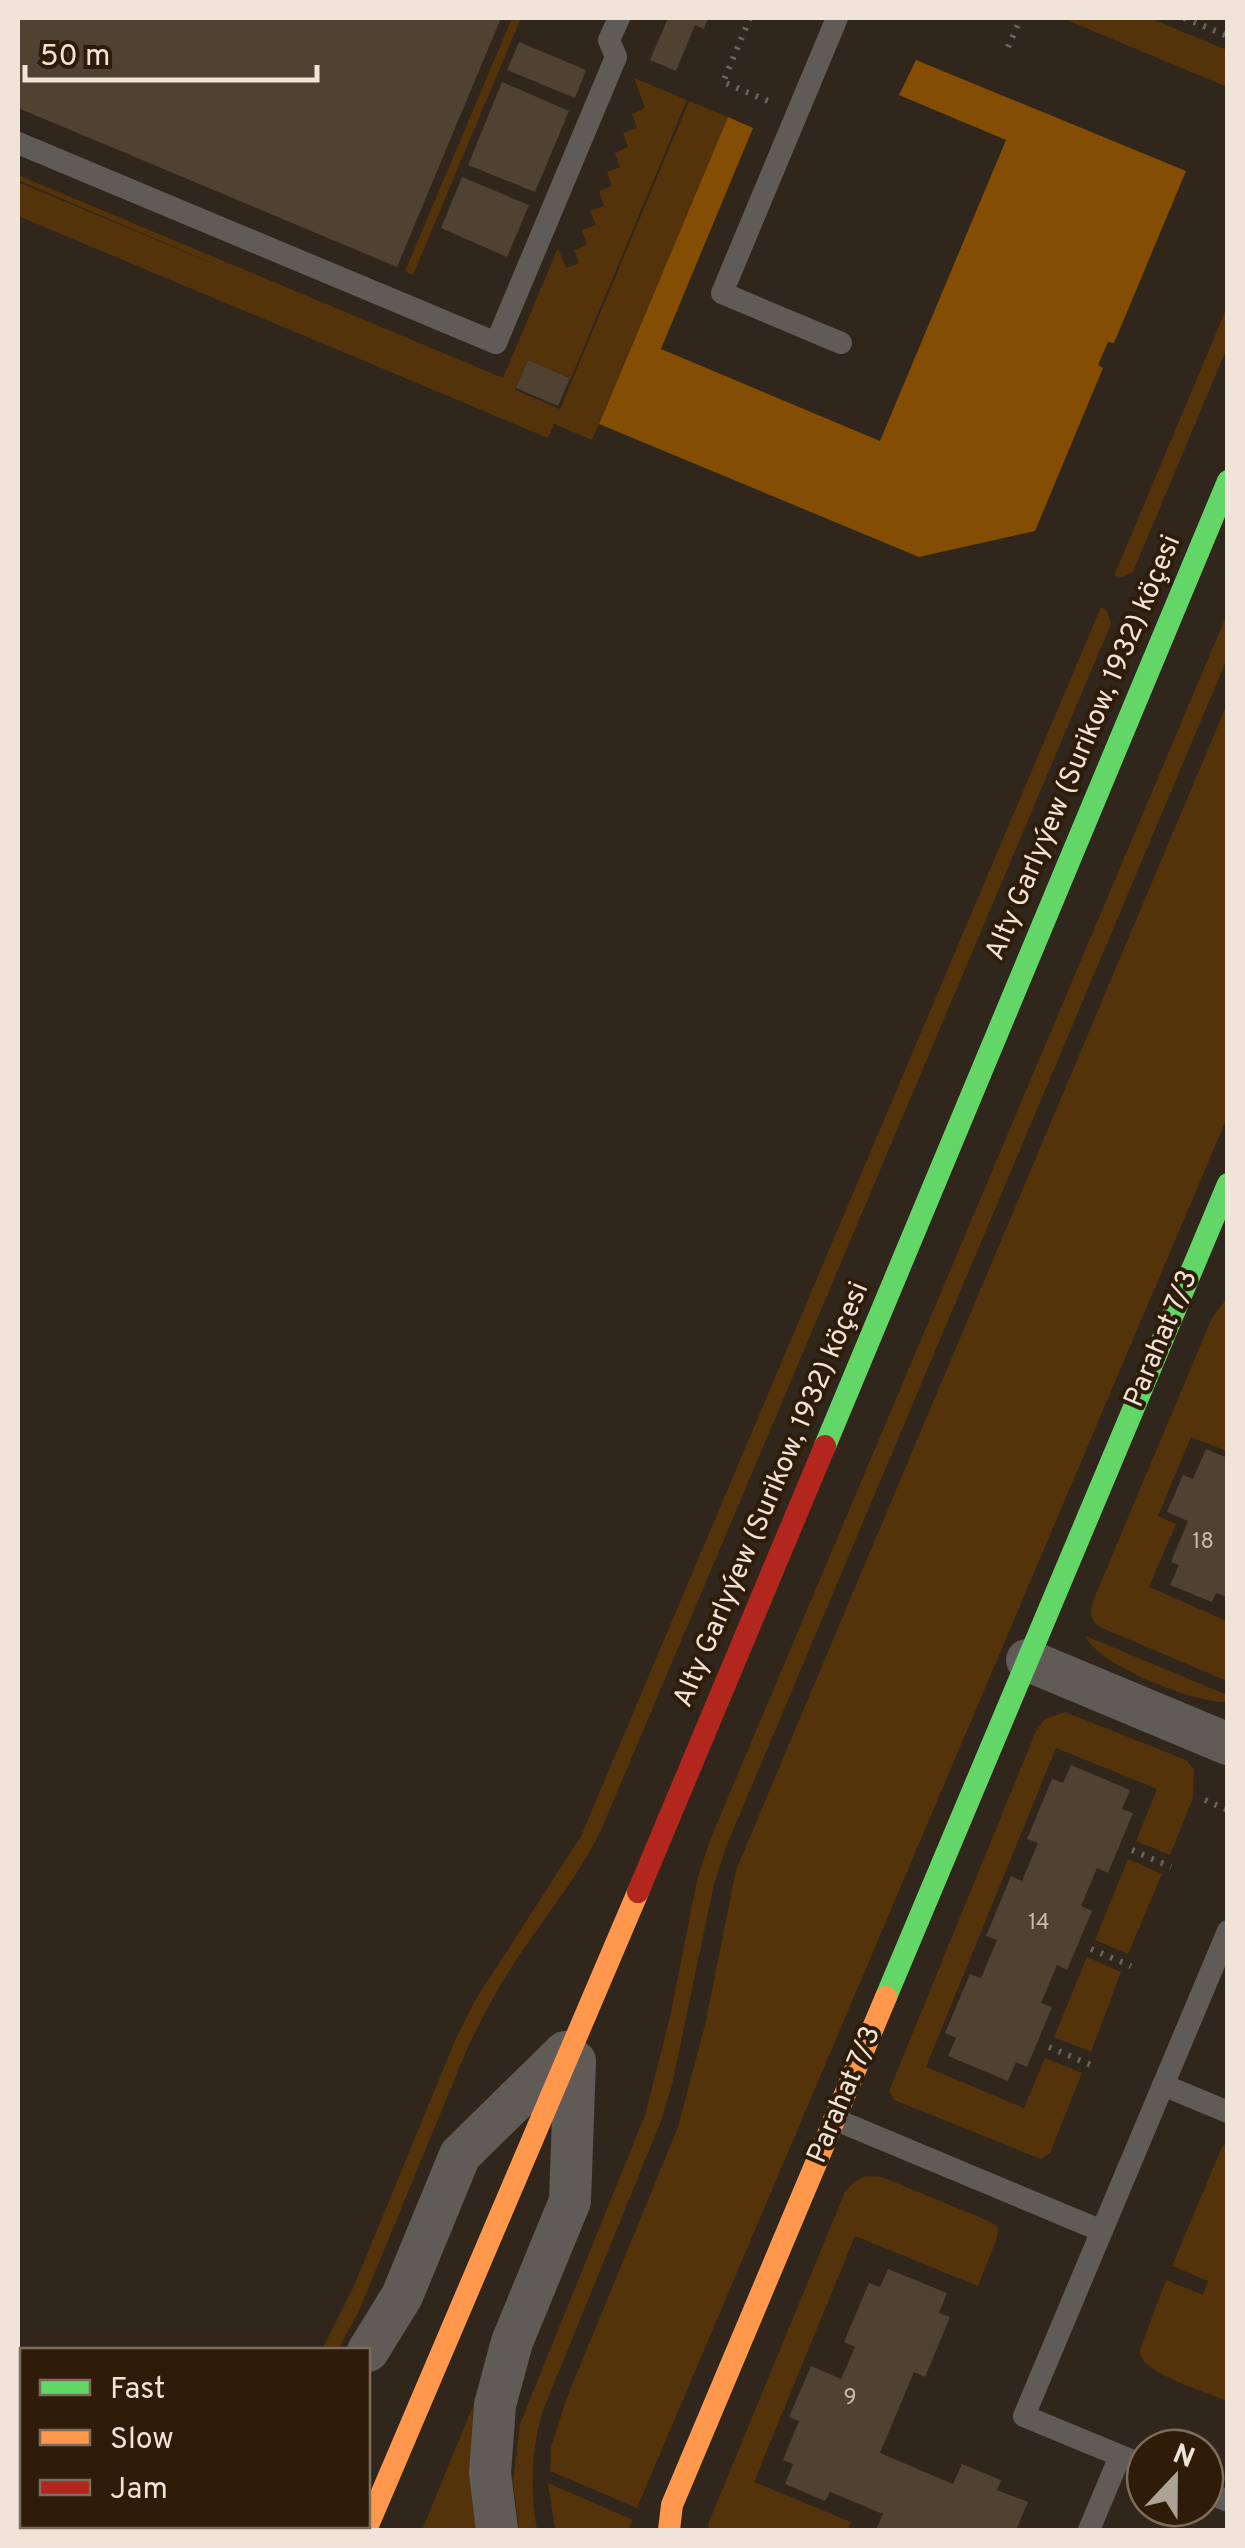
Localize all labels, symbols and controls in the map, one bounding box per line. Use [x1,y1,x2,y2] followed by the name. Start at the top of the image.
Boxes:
[25,20,318,82] scale bar
[40,39,110,76] text: 50 m
[978,530,1190,966] street label: Alty Garlyýew (Surikow, 1932) köçesi
[1117,1265,1207,1413] street label: Parahat 7/3
[666,1277,878,1713] street label: Alty Garlyýew (Surikow, 1932) köçesi
[1192,1529,1214,1556] house number: 18
[1028,1910,1050,1937] house number: 14
[800,2021,890,2169] street label: Parahat 7/3
[20,2348,370,2528] legend
[110,2372,165,2409] text: Fast
[843,2385,857,2412] house number: 9
[110,2422,174,2459] text: Slow
[1125,2428,1225,2528] north arrow
[1167,2437,1199,2478] text: N
[110,2472,168,2509] text: Jam

